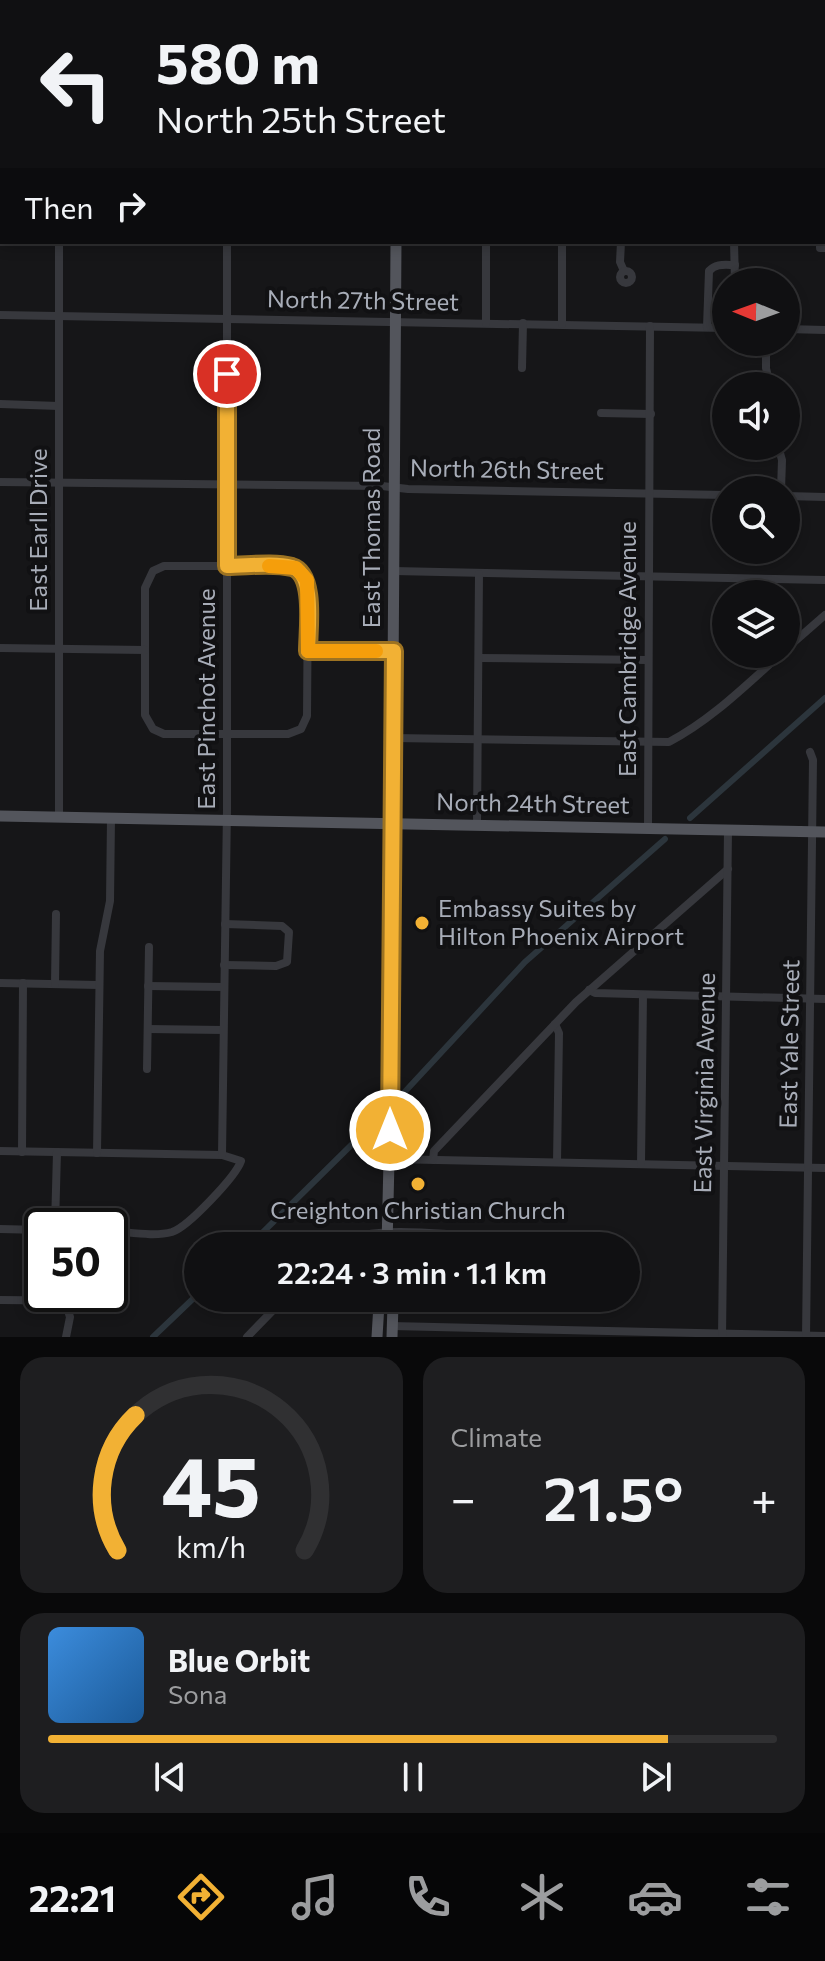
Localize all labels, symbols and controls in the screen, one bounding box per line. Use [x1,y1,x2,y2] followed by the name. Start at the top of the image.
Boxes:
[156,27,320,96] text: 580 m
[24,32,128,136] icon: left
[156,96,446,140] text: North 25th Street
[109,184,153,228] icon: right
[24,188,93,225] text: Then
[712,268,800,356] north arrow
[712,268,800,668] map controls
[267,283,459,316] street label: North 27th Street
[193,340,261,408] pin
[205,352,249,396] icon: arrive
[712,372,800,460] button: sound
[356,428,385,628] street label: East Thomas Road
[23,448,52,612] street label: East Earll Drive
[410,452,604,485] street label: North 26th Street
[712,476,800,564] button: search
[612,521,641,777] street label: East Cambridge Avenue
[712,580,800,668] button: layers
[191,588,220,810] street label: East Pinchot Avenue
[436,786,630,819] street label: North 24th Street
[438,893,684,950] place label: Embassy Suites by Hilton Phoenix Airport
[413,914,431,932] marker: Embassy Suites by Hilton Phoenix Airport
[773,959,804,1129] street label: East Yale Street
[687,972,720,1193] street label: East Virginia Avenue
[348,1088,432,1172] position arrow
[409,1175,427,1193] marker: Creighton Christian Church
[270,1195,566,1224] place label: Creighton Christian Church
[24,1208,128,1312] speed limit sign: 50
[277,1253,547,1290] text: 22:24 · 3 min · 1.1 km
[451,1421,542,1452] text: Climate
[161,1432,261,1534] text: 45
[543,1460,683,1533] text: 21.5°
[451,1470,476,1524] text: −
[751,1470,777,1524] text: +
[176,1529,246,1564] text: km/h
[168,1641,310,1678] text: Blue Orbit
[168,1678,227,1709] text: Sona
[148,1755,192,1799] icon: previous
[391,1755,435,1799] icon: pause
[634,1755,678,1799] icon: next
[173,1869,229,1925] icon: directions
[287,1869,343,1925] icon: music
[400,1869,456,1925] icon: phone
[514,1869,570,1925] icon: climate
[627,1869,683,1925] icon: car
[740,1869,796,1925] icon: filters
[29,1875,116,1919] text: 22:21

